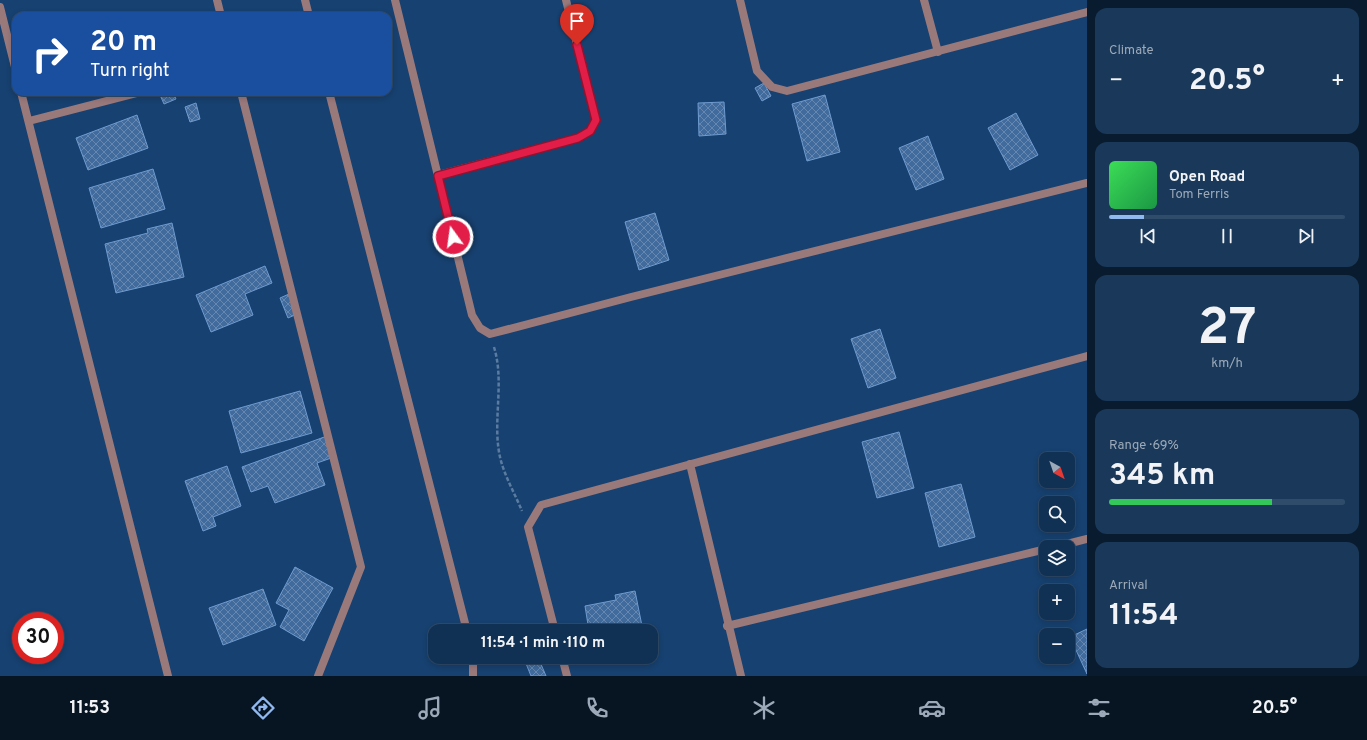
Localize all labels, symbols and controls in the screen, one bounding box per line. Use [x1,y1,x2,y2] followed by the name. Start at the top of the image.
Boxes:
[560,4,594,45] pin
[566,10,588,32] icon: arrive
[90,25,157,61] text: 20 m
[24,28,76,80] icon: right
[1109,43,1154,59] text: Climate
[90,60,170,83] text: Turn right
[1189,63,1265,100] text: 20.5°
[1109,68,1123,95] text: −
[1331,68,1345,95] text: +
[1169,168,1245,187] text: Open Road
[1169,187,1229,203] text: Tom Ferris
[432,216,474,258] position arrow
[1137,225,1159,247] icon: previous
[1216,225,1238,247] icon: pause
[1295,225,1317,247] icon: next
[1197,297,1257,363] text: 27
[1211,356,1243,372] text: km/h
[1109,438,1179,454] text: Range · 69%
[1039,452,1075,488] north arrow
[1039,452,1075,664] map controls
[1109,458,1215,495] text: 345 km
[1039,496,1075,532] button: search
[1039,540,1075,576] button: layers
[1109,578,1148,594] text: Arrival
[1039,584,1075,620] button: +
[1109,598,1179,635] text: 11:54
[12,612,64,664] speed limit sign: 30
[1039,628,1075,664] button: −
[481,634,605,653] text: 11:54 · 1 min · 110 m
[249,694,277,722] icon: directions
[416,694,444,722] icon: music
[583,694,611,722] icon: phone
[750,694,778,722] icon: climate
[918,694,946,722] icon: car
[1085,694,1113,722] icon: filters
[70,697,110,720] text: 11:53
[1252,697,1297,720] text: 20.5°

